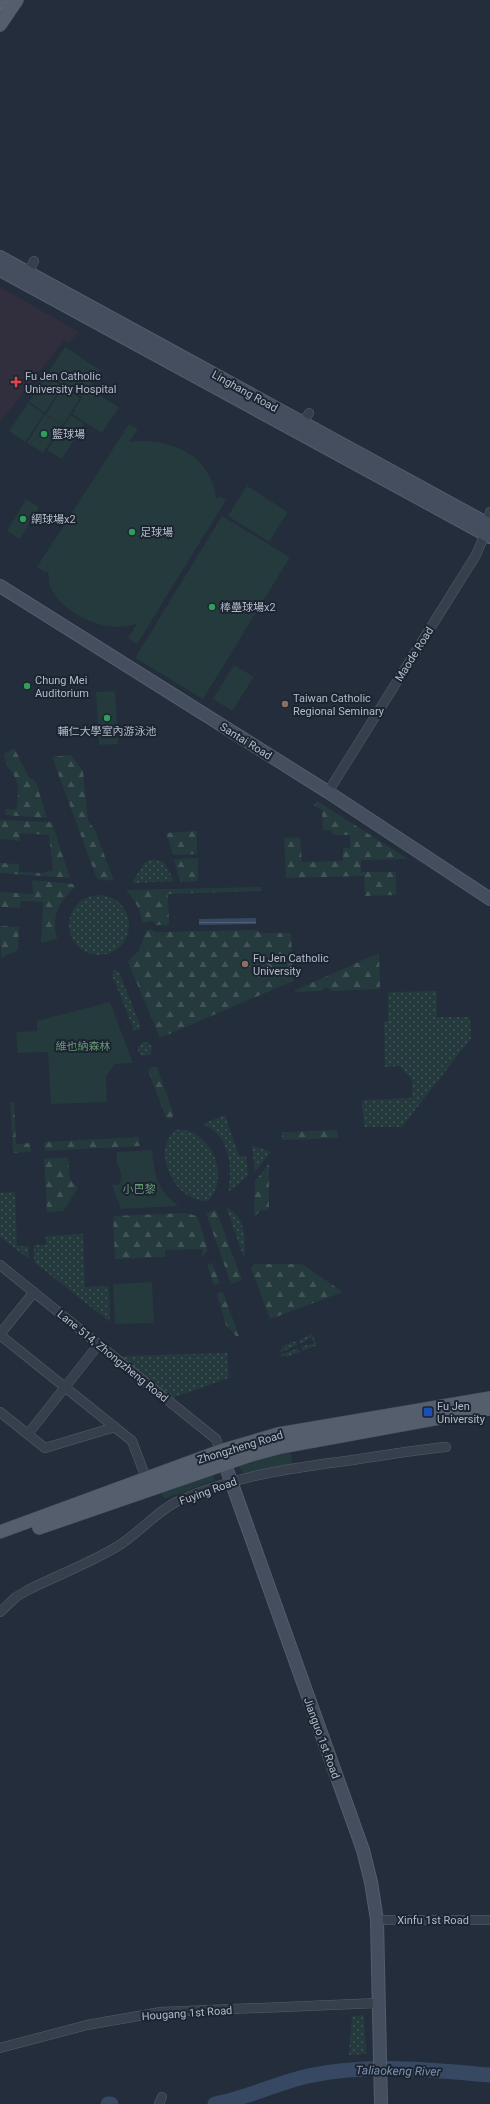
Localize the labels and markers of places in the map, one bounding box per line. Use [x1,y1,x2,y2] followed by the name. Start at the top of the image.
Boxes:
[25,370,117,396] place label: Fu Jen Catholic University Hospital
[10,376,22,388] marker: Fu Jen Catholic University Hospital
[52,428,85,441] place label: 籃球場
[39,429,49,439] marker: 籃球場
[31,513,76,526] place label: 網球場x2
[18,514,28,524] marker: 網球場x2
[140,526,173,539] place label: 足球場
[127,527,137,537] marker: 足球場
[220,601,276,614] place label: 棒壘球場x2
[207,602,217,612] marker: 棒壘球場x2
[35,674,89,700] place label: Chung Mei Auditorium
[22,681,32,691] marker: Chung Mei Auditorium
[293,692,385,718] place label: Taiwan Catholic Regional Seminary
[280,699,290,709] marker: Taiwan Catholic Regional Seminary
[102,713,112,723] marker: 輔仁大學室內游泳池
[58,725,157,738] place label: 輔仁大學室內游泳池
[253,952,329,978] place label: Fu Jen Catholic University
[240,959,250,969] marker: Fu Jen Catholic University
[437,1400,486,1426] place label: Fu Jen University
[422,1406,434,1418] marker: Fu Jen University

